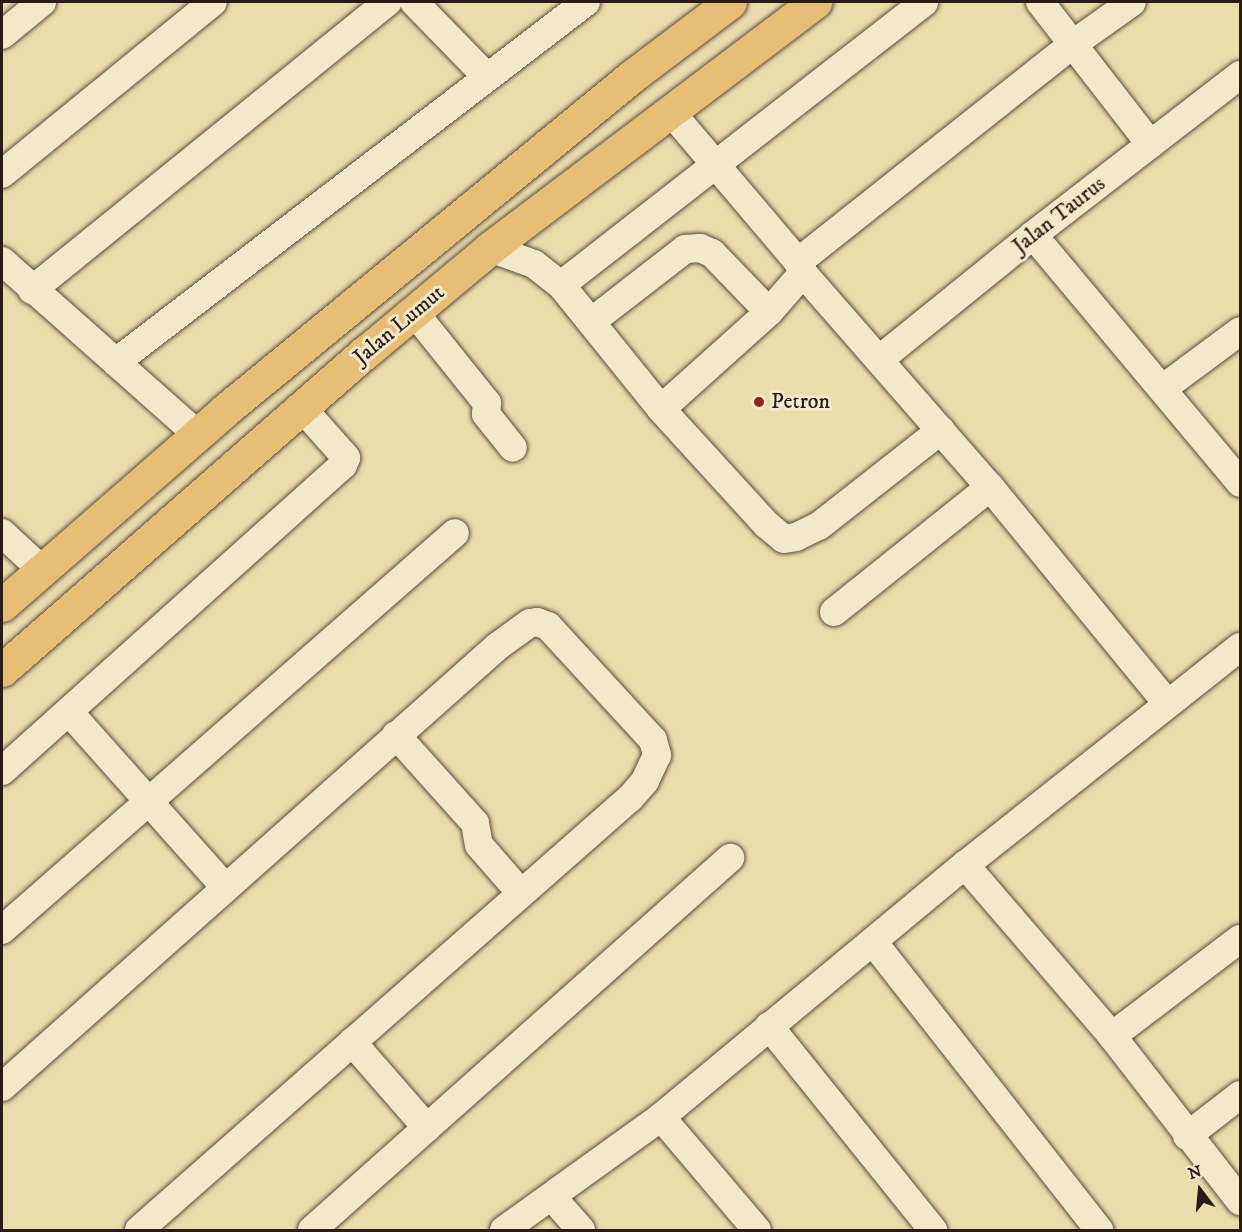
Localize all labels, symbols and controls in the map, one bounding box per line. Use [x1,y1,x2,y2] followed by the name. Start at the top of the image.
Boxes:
[1007,171,1111,259] street label: Jalan Taurus
[348,279,450,371] street label: Jalan Lumut
[771,389,830,415] place label: Petron
[752,395,766,409] marker: Petron
[1170,1160,1230,1220] north arrow
[1186,1161,1204,1184] text: N

